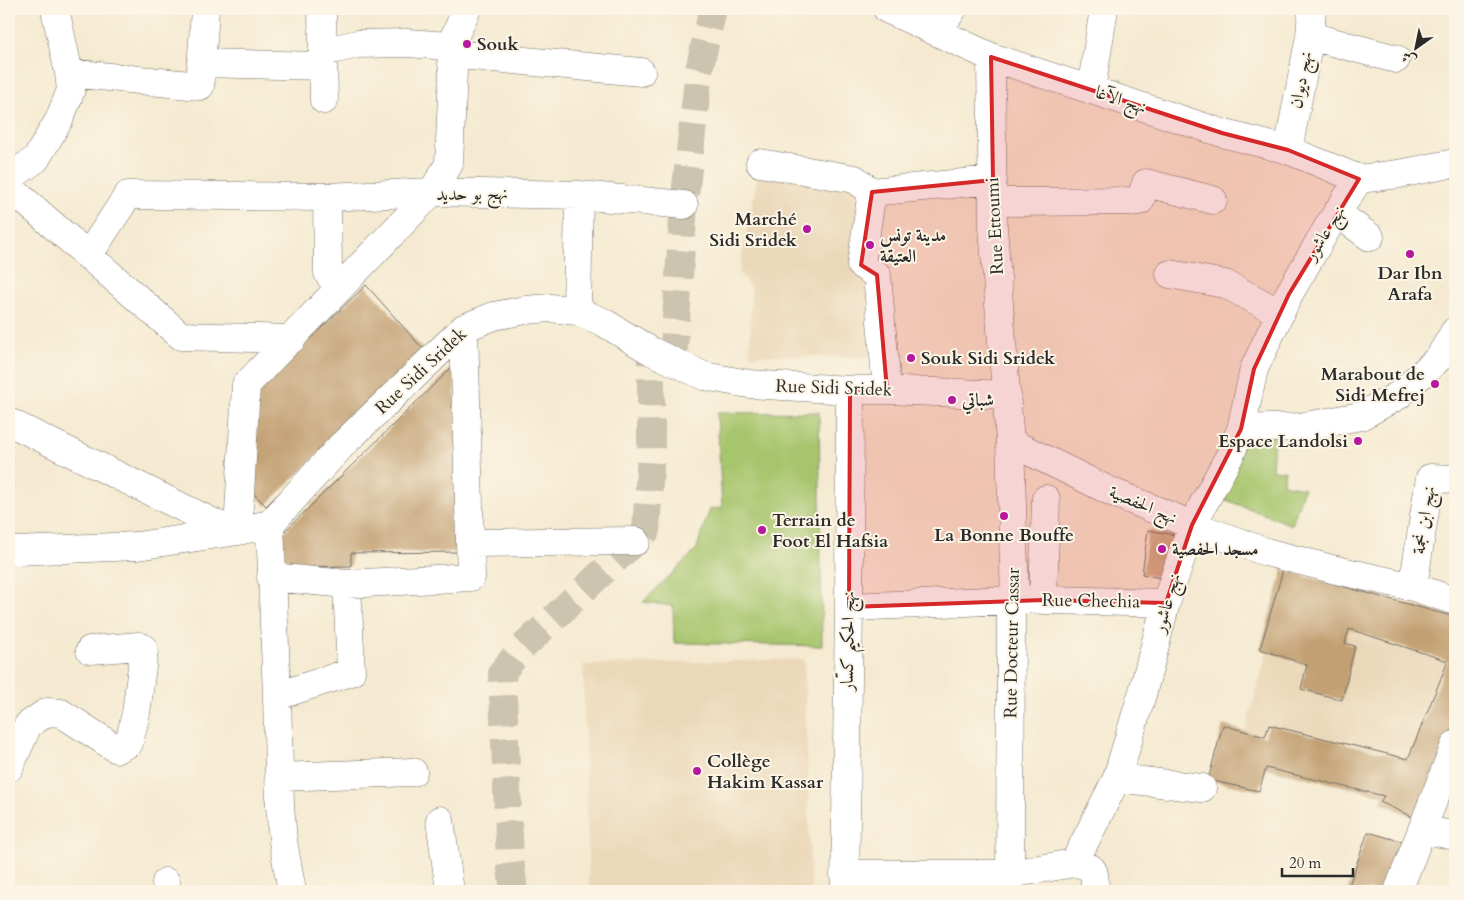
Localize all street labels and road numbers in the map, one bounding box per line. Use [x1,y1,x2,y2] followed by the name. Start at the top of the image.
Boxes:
[1283,49,1322,111] street label: نهج ديوان
[1091,80,1150,123] street label: نهج الآغا
[980,177,1010,275] street label: Rue Ettoumi
[436,181,508,210] street label: نهج بو حديد
[1297,201,1354,269] street label: نهج عاشور
[370,322,473,420] street label: Rue Sidi Sridek
[775,373,893,403] street label: Rue Sidi Sridek
[1104,479,1181,533] street label: نهج الحفصية
[1406,484,1445,556] street label: نهج ابن نجمة
[998,567,1026,719] street label: Rue Docteur Cassar
[1146,570,1190,638] street label: نهج عاشور
[1042,588,1140,614] street label: Rue Chechia
[835,591,866,693] street label: نهج الحكيم كسّار

